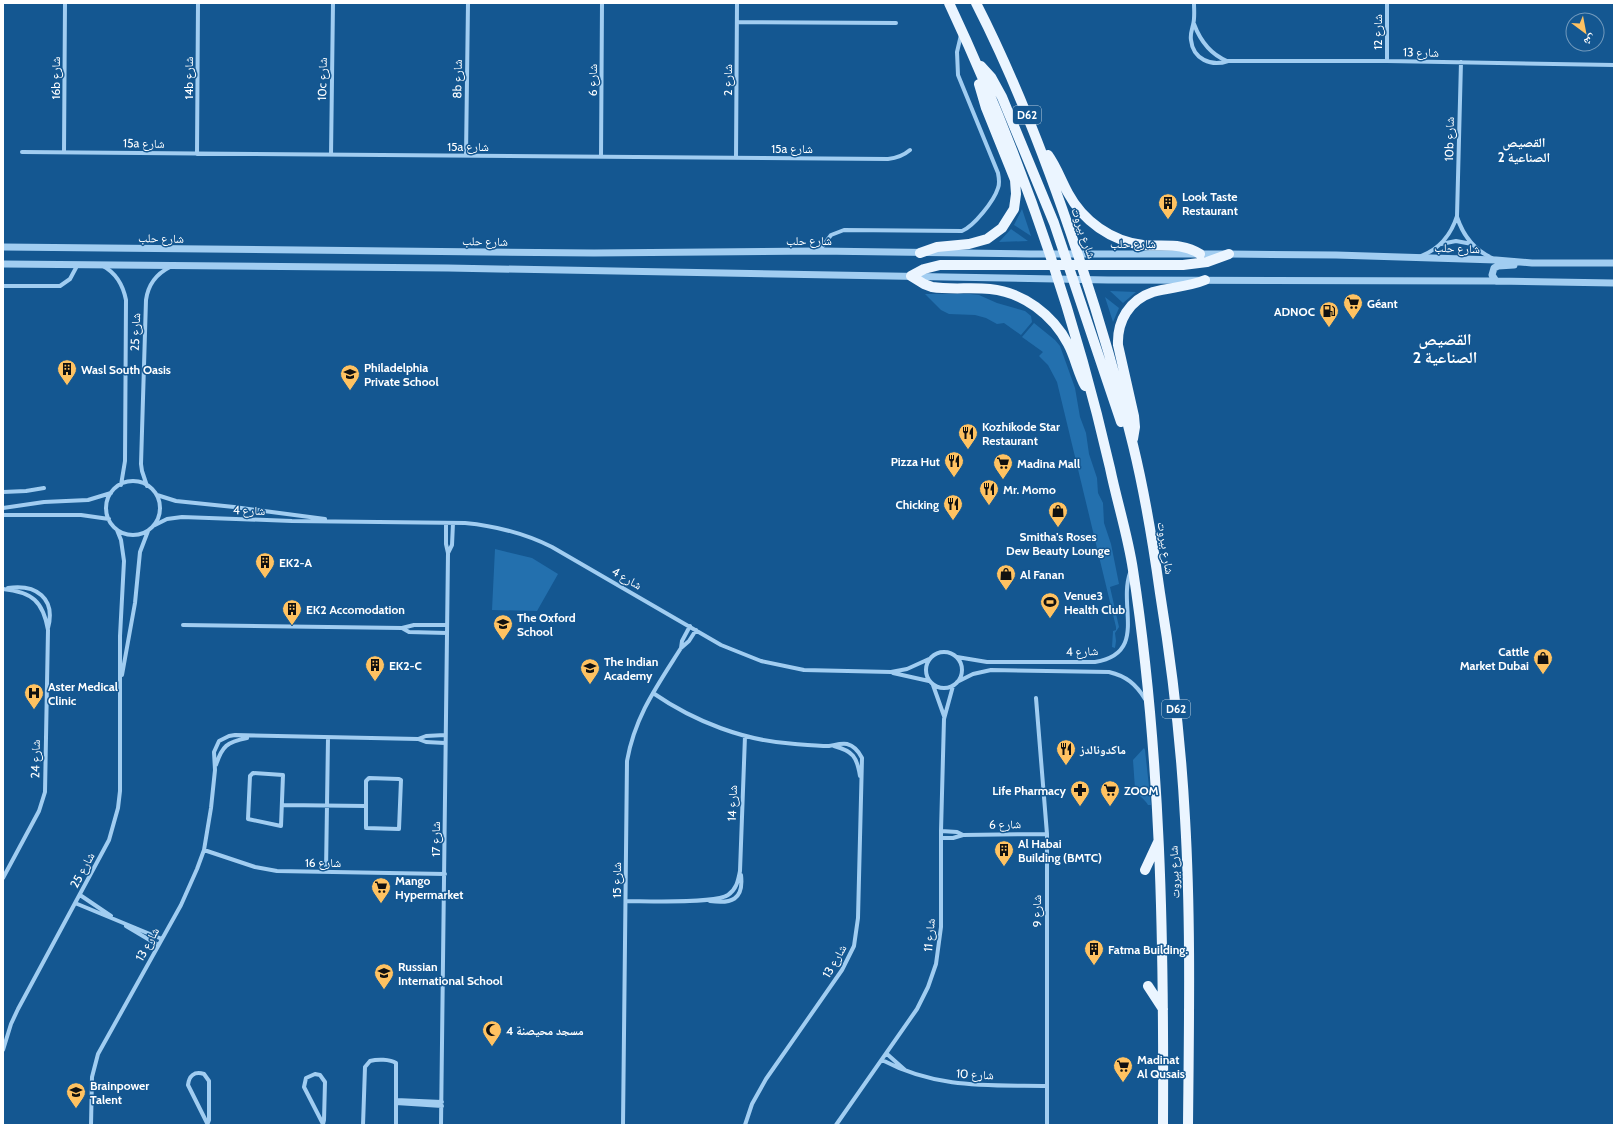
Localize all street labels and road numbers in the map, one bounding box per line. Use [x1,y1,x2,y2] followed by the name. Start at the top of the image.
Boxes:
[1370,14,1386,50] street label: شارع 12
[1403,44,1439,61] street label: شارع 13
[48,56,64,99] street label: 16b شارع
[181,56,197,100] street label: 14b شارع
[314,57,331,101] street label: 10c شارع
[449,59,466,99] street label: 8b شارع
[585,64,601,96] street label: شارع 6
[720,64,736,96] street label: شارع 2
[1013,106,1041,124] road number: D62
[1441,117,1458,161] street label: 10b شارع
[123,135,165,152] street label: 15a شارع
[447,139,489,155] street label: 15a شارع
[771,141,813,157] street label: 15a شارع
[1067,206,1100,261] street label: شارع بيروت
[138,230,184,247] street label: شارع حلب
[462,233,508,250] street label: شارع حلب
[786,233,832,249] street label: شارع حلب
[1110,236,1156,252] street label: شارع حلب
[1434,240,1480,257] street label: شارع حلب
[127,313,144,351] street label: شارع 25
[232,502,266,519] street label: شارع 4
[1153,521,1178,576] street label: شارع بيروت
[609,563,645,594] street label: شارع 4
[1066,643,1099,660] street label: شارع 4
[1162,700,1190,718] road number: D62
[27,739,44,779] street label: شارع 24
[724,784,741,821] street label: شارع 14
[989,816,1021,833] street label: شارع 6
[428,821,444,857] street label: شارع 17
[1166,845,1183,899] street label: شارع بيروت
[66,849,99,891] street label: شارع 25
[305,855,341,871] street label: شارع 16
[609,862,625,898] street label: شارع 15
[1029,895,1045,927] street label: شارع 9
[920,918,939,952] street label: شارع 11
[132,925,163,964] street label: شارع 13
[819,942,850,981] street label: شارع 13
[956,1066,994,1083] street label: شارع 10

